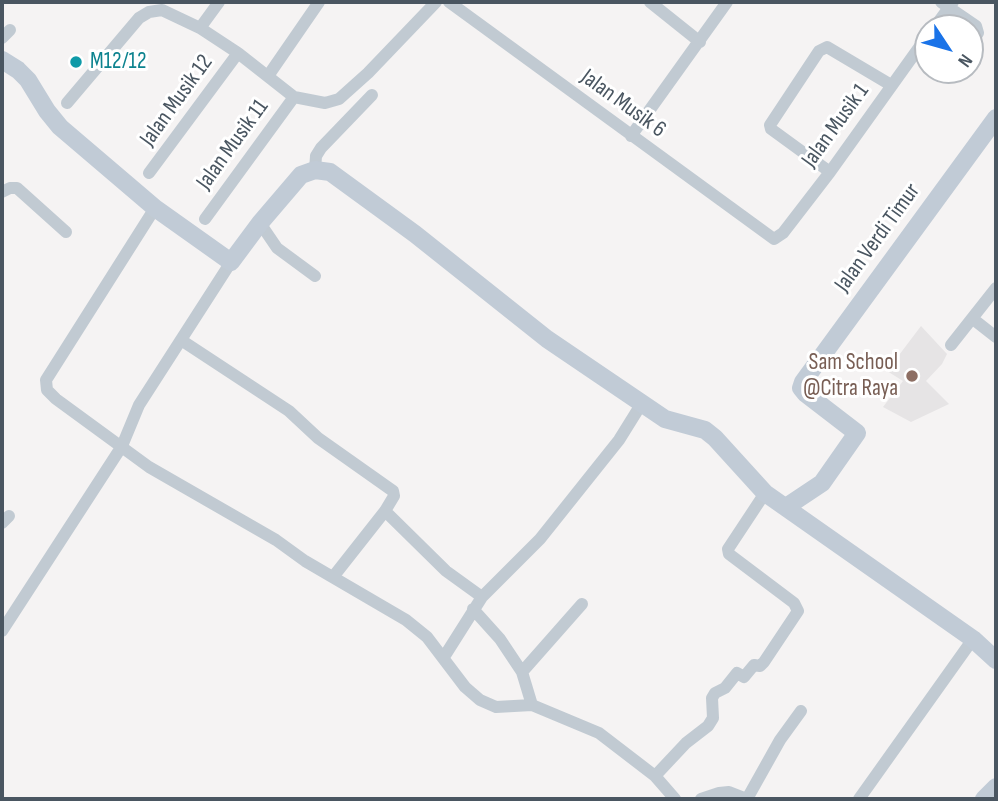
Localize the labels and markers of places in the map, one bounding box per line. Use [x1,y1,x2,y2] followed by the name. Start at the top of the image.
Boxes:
[90,48,146,76] place label: M12/12
[68,54,84,70] marker: M12/12
[803,349,898,403] place label: Sam School @Citra Raya
[904,368,920,384] marker: Sam School @Citra Raya

